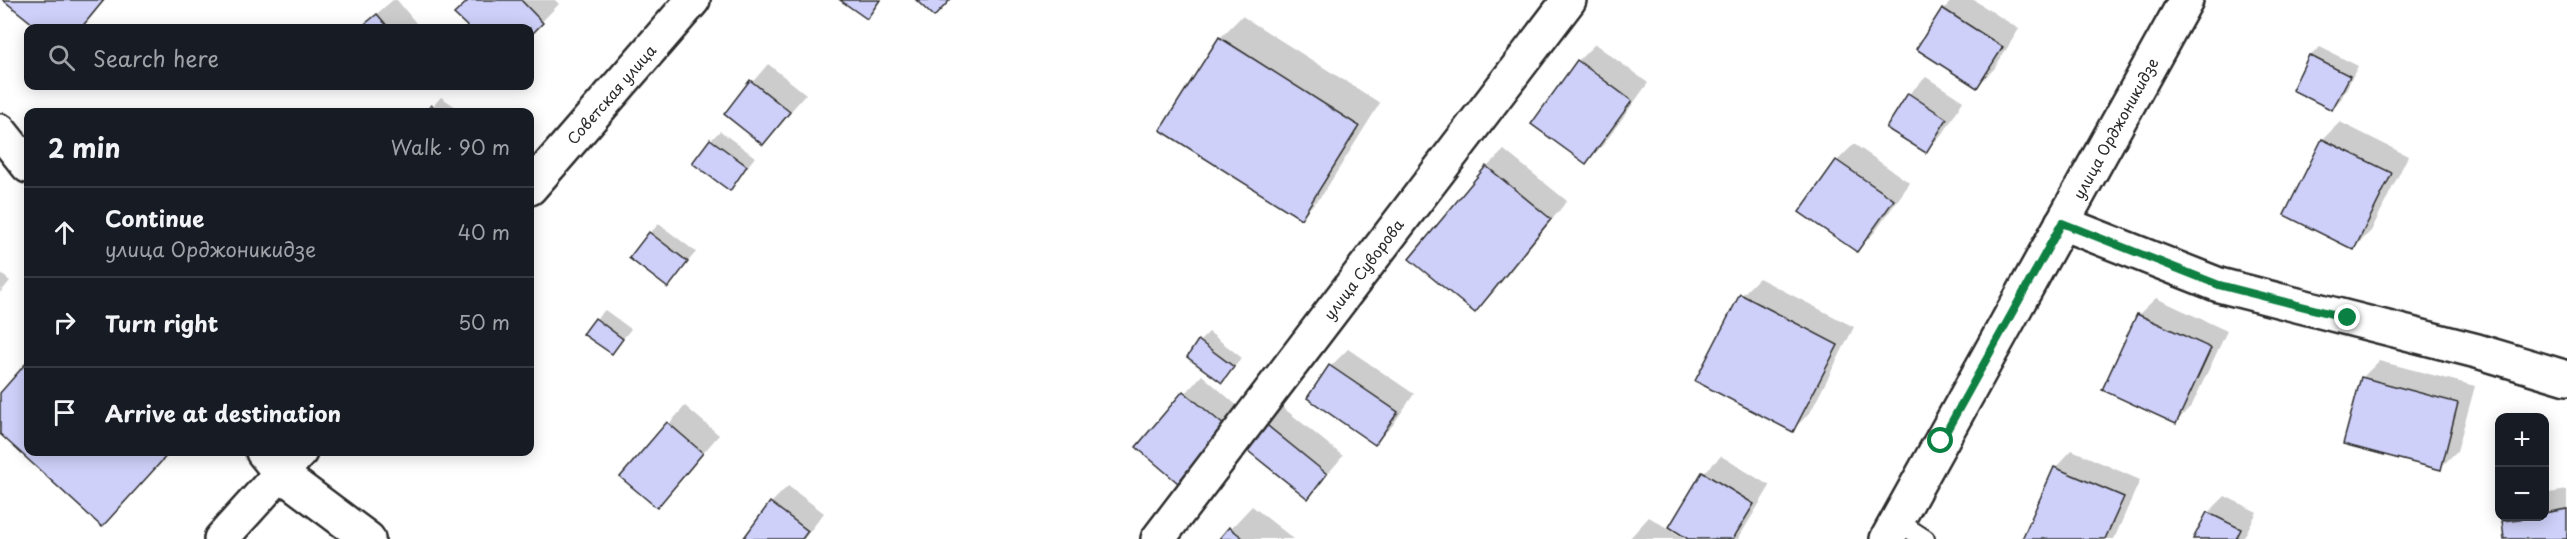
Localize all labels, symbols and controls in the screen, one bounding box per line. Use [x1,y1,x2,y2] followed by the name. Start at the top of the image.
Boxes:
[24,24,534,90] search box
[561,39,661,149] street label: Советская улица
[45,41,78,74] icon: search
[93,41,219,74] text: Search here
[2067,53,2163,203] street label: улица Орджоникидзе
[48,128,121,167] text: 2 min
[391,132,510,162] text: Walk · 90 m
[105,201,204,234] text: Continue
[1317,213,1409,324] street label: улица Суворова
[48,216,81,249] icon: ahead
[458,217,510,247] text: 40 m
[105,234,316,264] text: улица Орджоникидзе
[2334,304,2360,330] route end
[48,306,81,339] icon: right
[105,306,218,339] text: Turn right
[458,307,510,337] text: 50 m
[48,396,81,429] icon: arrive
[105,396,341,429] text: Arrive at destination
[2495,413,2549,521] map controls
[2495,413,2549,467] button: +
[1927,427,1953,453] route start
[2495,467,2549,521] button: −

